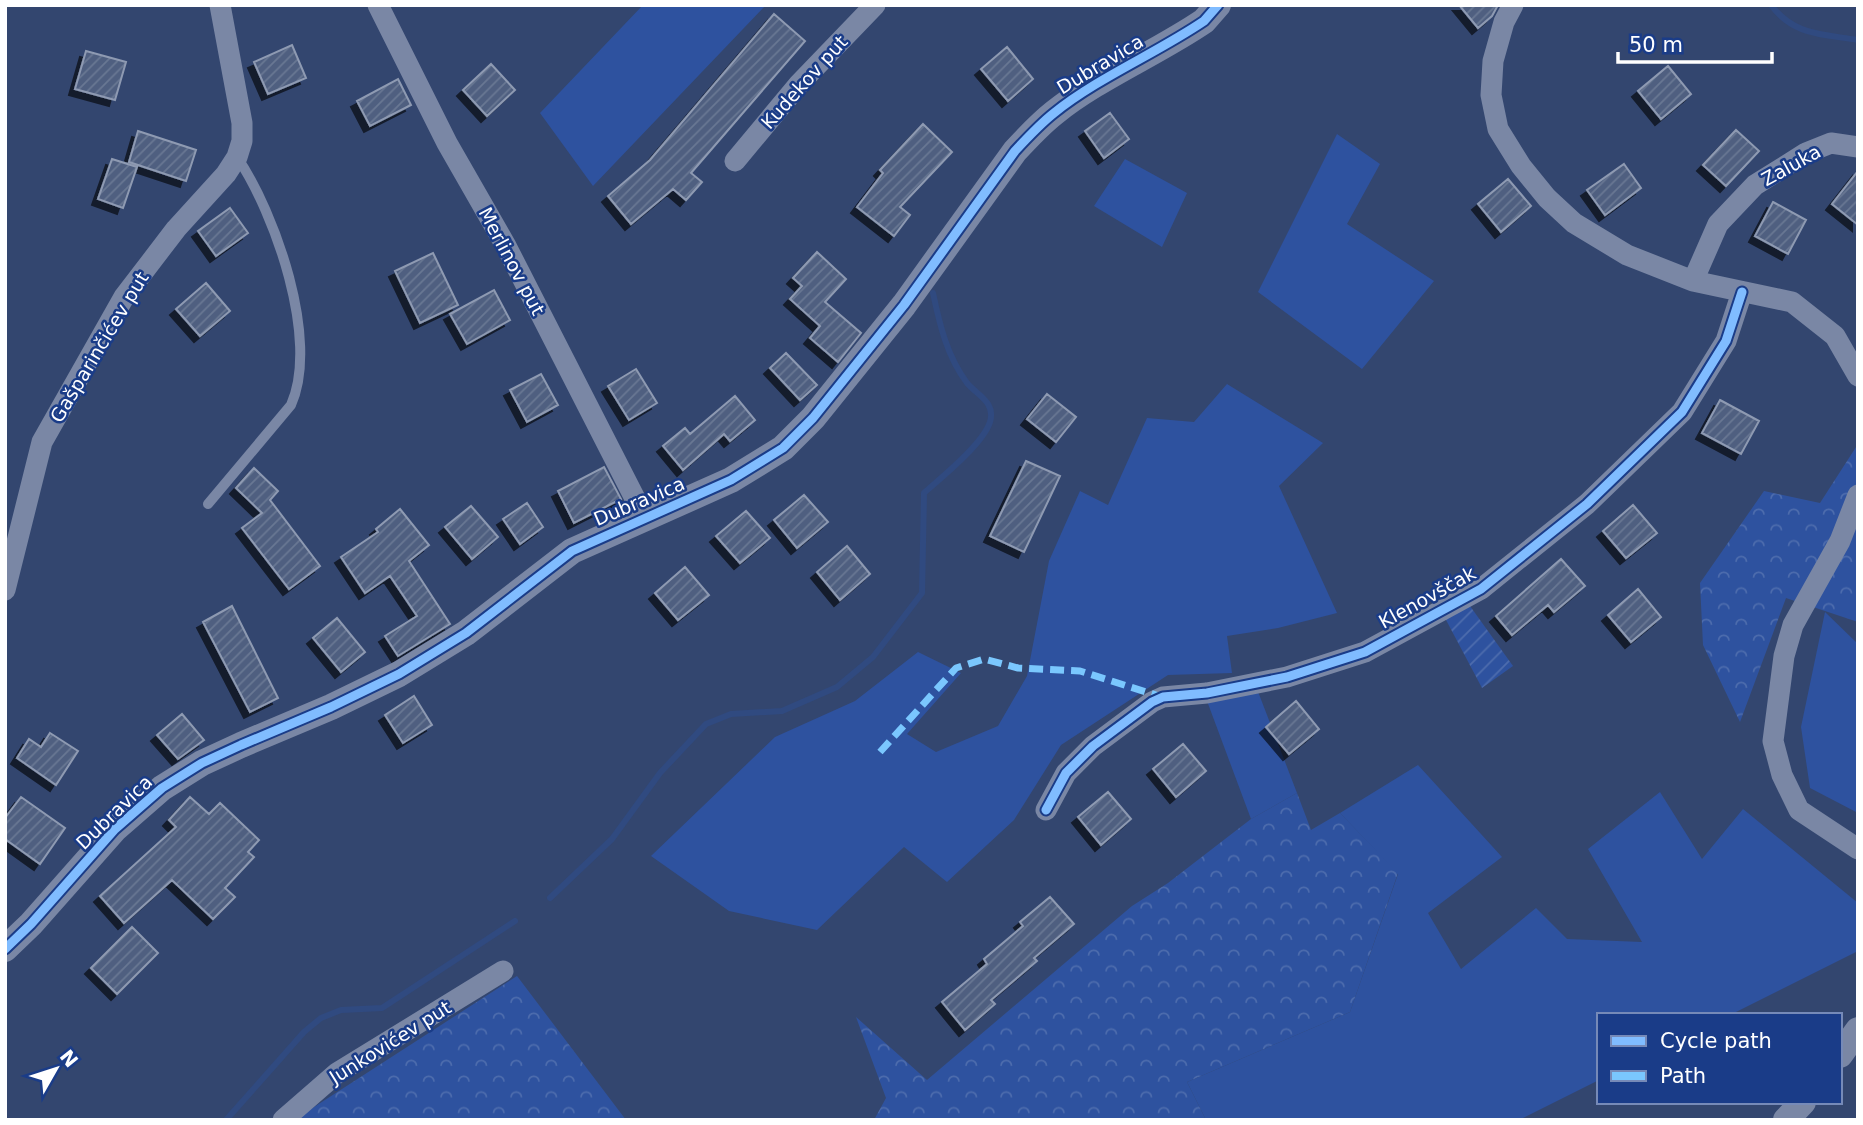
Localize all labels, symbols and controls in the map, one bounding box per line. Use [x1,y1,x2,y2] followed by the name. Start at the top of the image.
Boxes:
[1618,21,1772,65] scale bar
[1053,30,1147,98] street label: Dubravica
[756,31,852,133] street label: Kudekov put
[1629,33,1683,57] text: 50 m
[1758,140,1824,190] street label: Zaluka
[474,203,550,319] street label: Merlinov put
[45,268,153,426] street label: Gašparinčićev put
[590,472,688,530] street label: Dubravica
[1375,561,1479,633] street label: Klenovščak
[72,770,156,854] street label: Dubravica
[324,996,455,1089] street label: Junkovićev put
[1597,1013,1842,1104] legend
[1660,1029,1772,1053] text: Cycle path
[21,1034,91,1104] north arrow
[56,1045,83,1071] text: N
[1660,1064,1706,1088] text: Path

